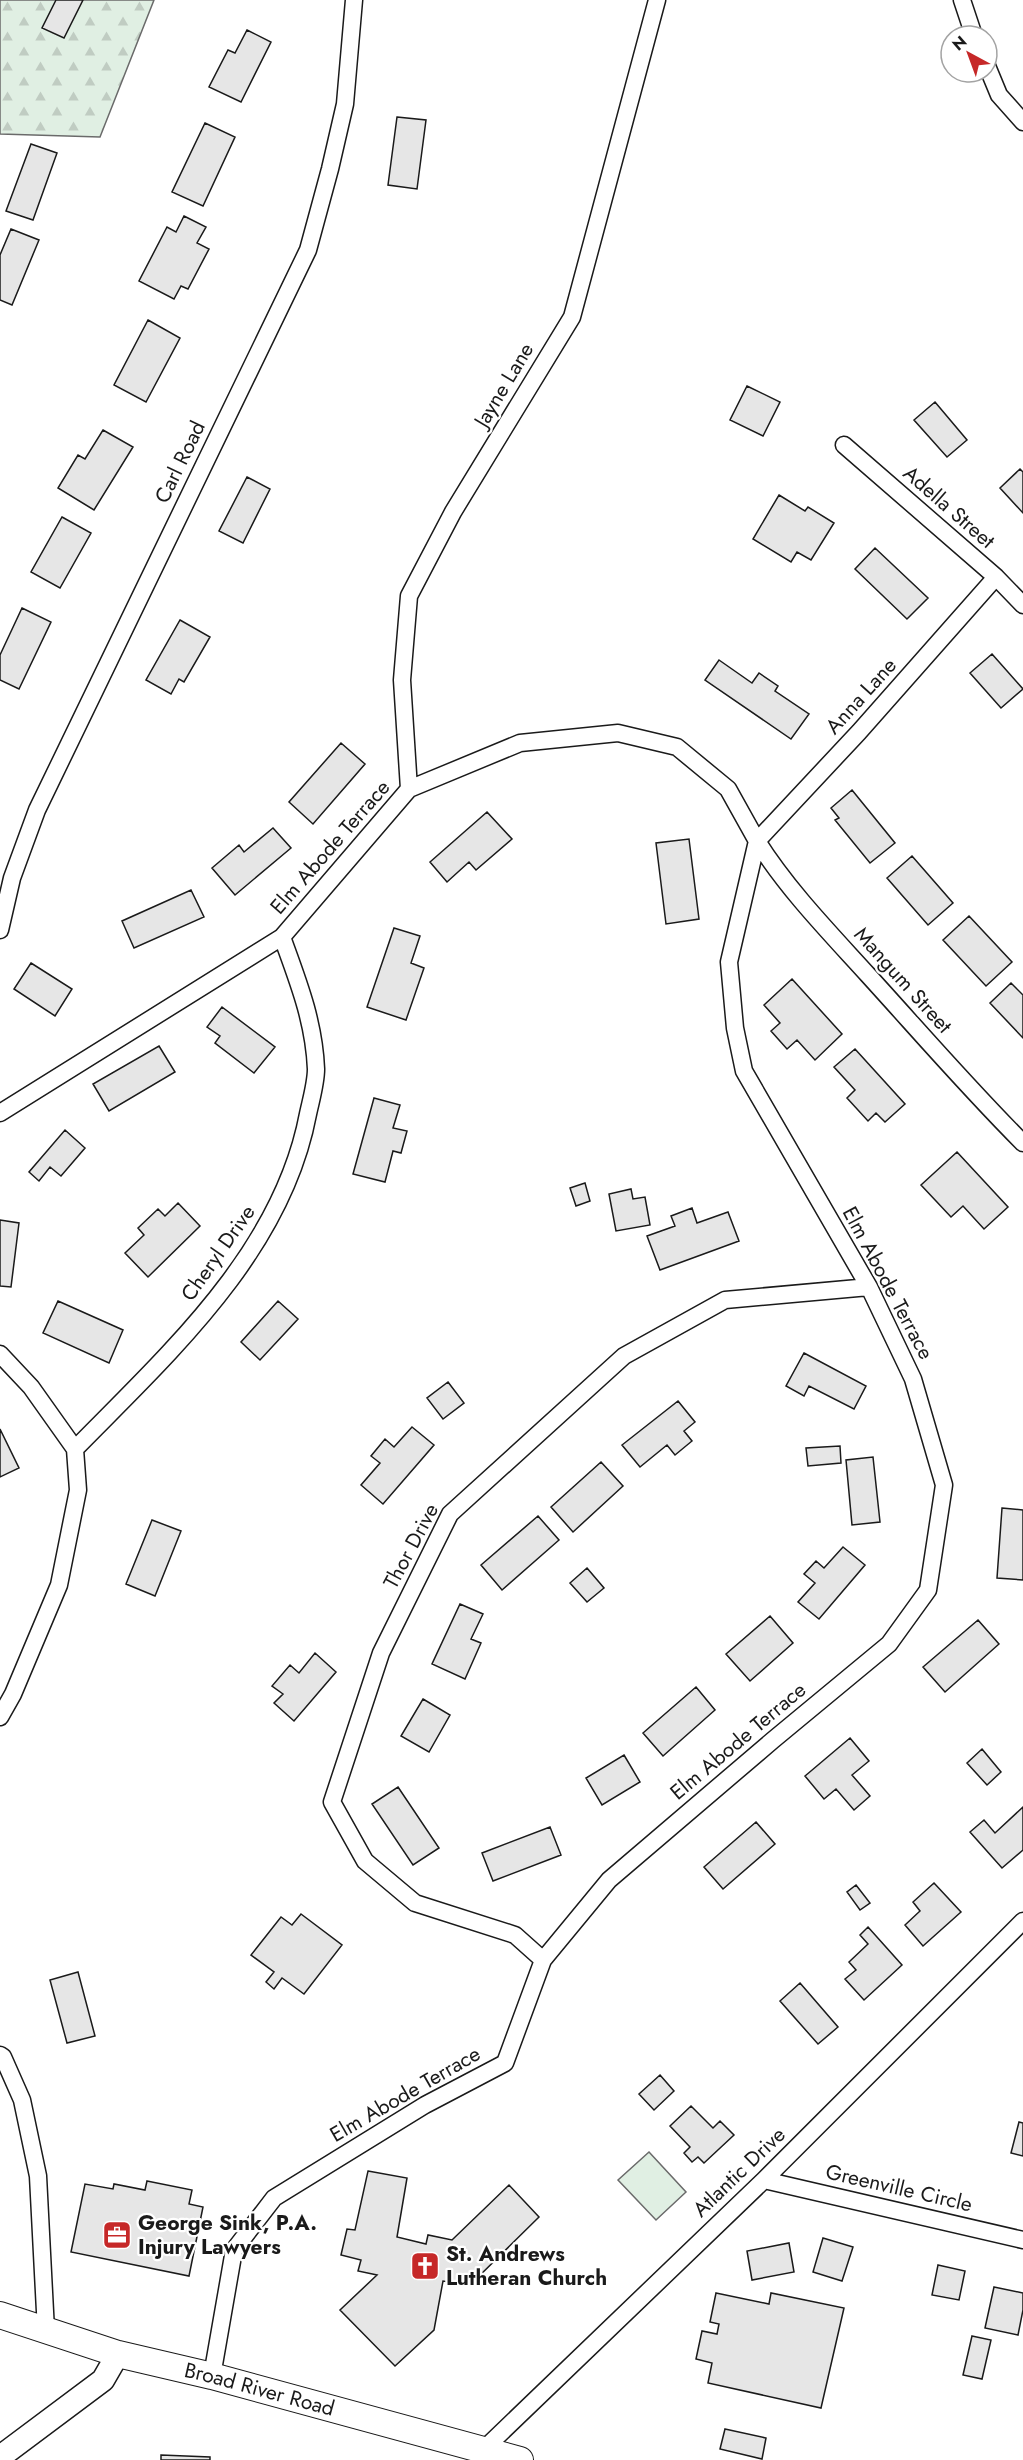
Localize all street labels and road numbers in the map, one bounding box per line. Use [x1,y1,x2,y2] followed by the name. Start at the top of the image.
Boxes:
[465,337,541,436] street label: Jayne Lane
[147,416,213,508] street label: Carl Road
[897,459,1001,555] street label: Adella Street
[819,651,904,741] street label: Anna Lane
[263,773,397,921] street label: Elm Abode Terrace
[847,920,959,1040] street label: Mangum Street
[174,1199,262,1307] street label: Cheryl Drive
[835,1201,941,1365] street label: Elm Abode Terrace
[376,1498,446,1594] street label: Thor Drive
[664,1675,813,1807] street label: Elm Abode Terrace
[324,2039,486,2149] street label: Elm Abode Terrace
[686,2120,792,2224] street label: Atlantic Drive
[823,2157,975,2219] street label: Greenville Circle
[181,2355,338,2424] street label: Broad River Road

